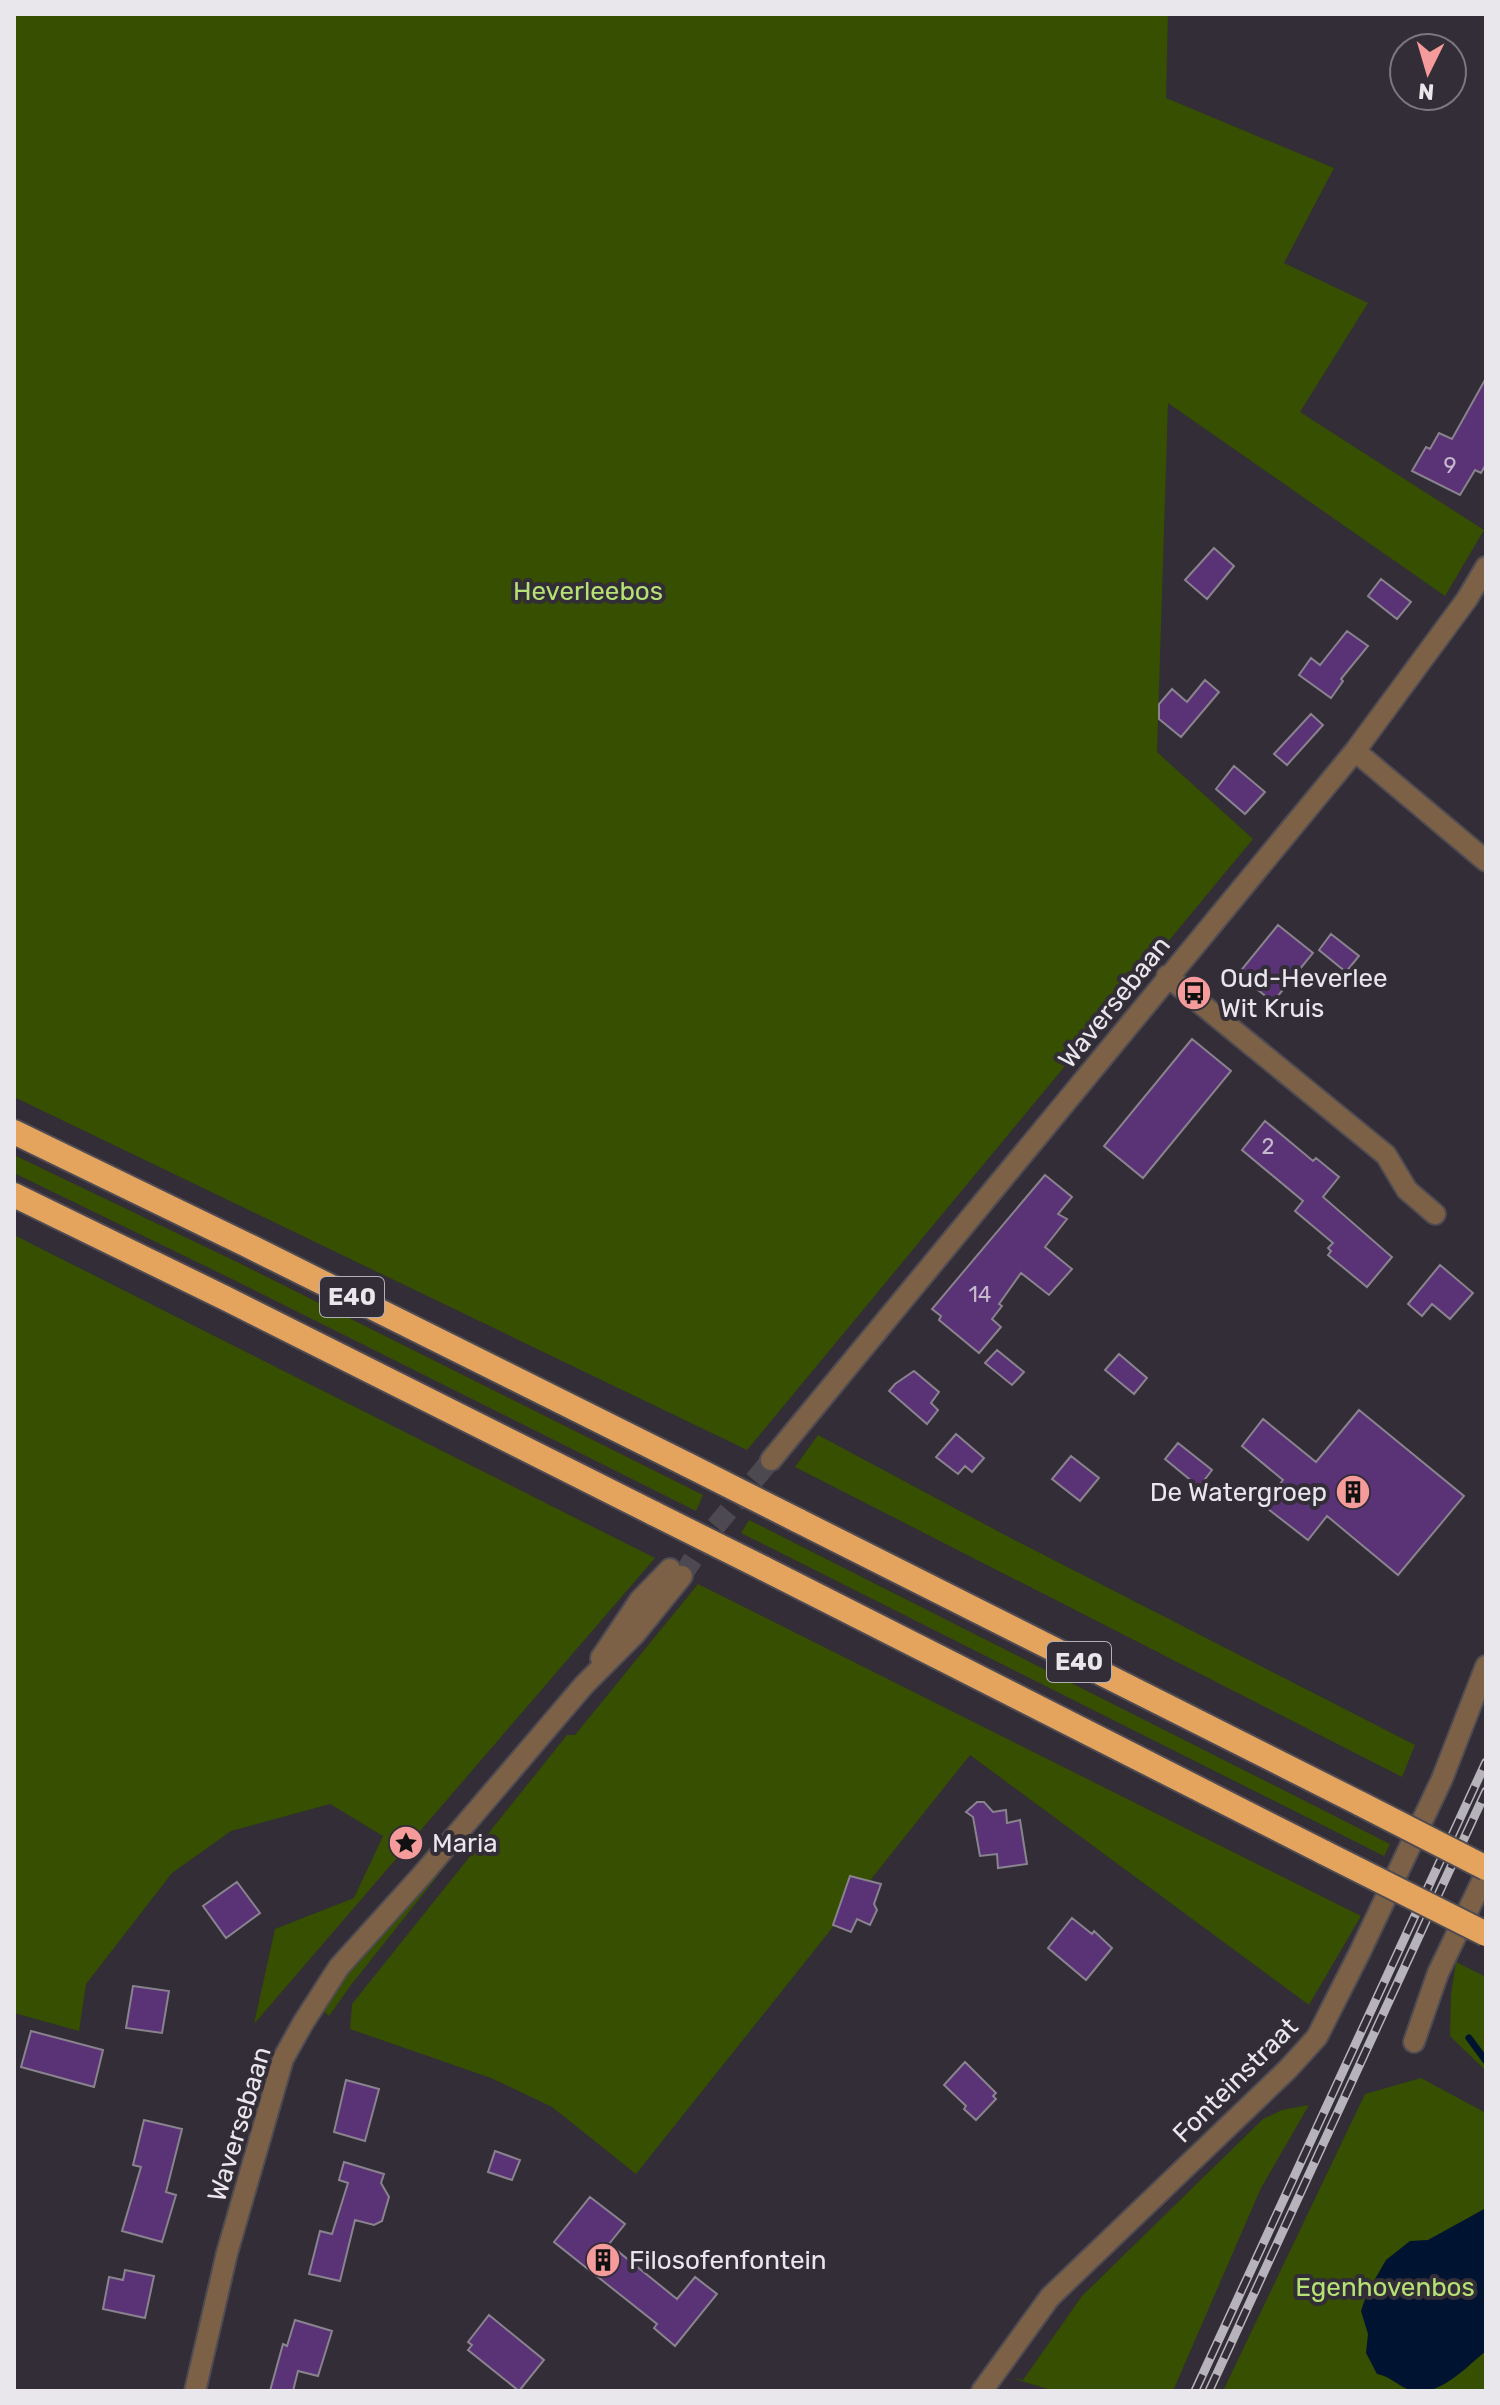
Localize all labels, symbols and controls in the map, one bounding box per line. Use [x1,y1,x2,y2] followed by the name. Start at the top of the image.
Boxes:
[1388,32,1468,112] north arrow
[1417,77,1435,106] text: N
[1443,452,1457,479] house number: 9
[513,576,663,607] park label: Heverleebos
[1052,930,1177,1074] street label: Waversebaan
[1220,963,1388,1024] place label: Oud-Heverlee Wit Kruis
[1175,974,1213,1012] bus stop icon: Oud-Heverlee Wit Kruis
[1262,1133,1274,1160] house number: 2
[320,1277,384,1317] road number: E40
[968,1281,992,1308] house number: 14
[1334,1473,1372,1511] building icon: De Watergroep
[1150,1477,1327,1508] place label: De Watergroep
[1047,1642,1111,1682] road number: E40
[387,1824,425,1862] place icon: Maria
[432,1828,498,1859] place label: Maria
[1166,2011,1304,2149] street label: Fonteinstraat
[201,2043,278,2205] street label: Waversebaan
[584,2241,622,2279] building icon: Filosofenfontein
[629,2245,827,2276] place label: Filosofenfontein
[1295,2272,1475,2303] park label: Egenhovenbos

